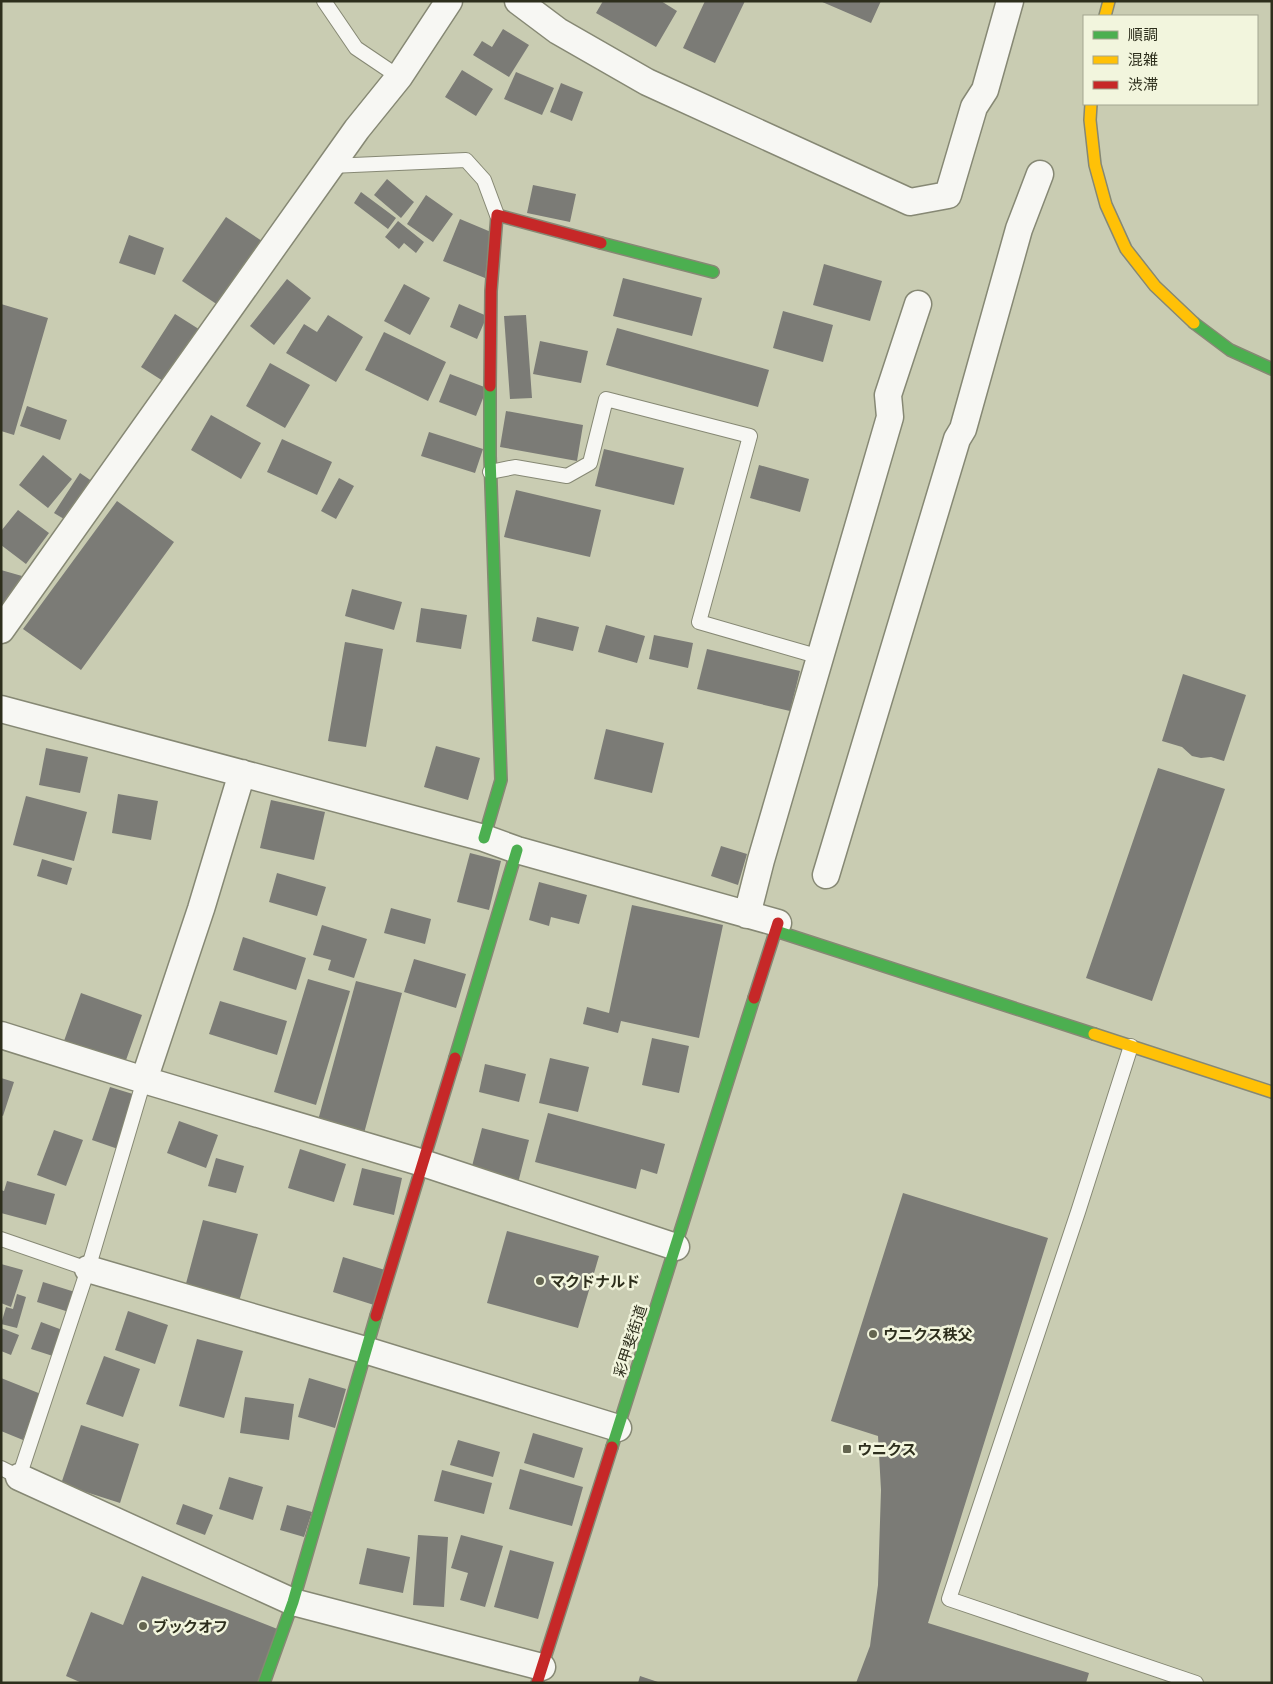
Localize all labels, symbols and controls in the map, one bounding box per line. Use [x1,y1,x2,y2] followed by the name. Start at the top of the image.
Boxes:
[1083,15,1258,105] legend
[1128,25,1158,44] text: 順調
[1128,50,1158,69] text: 混雑
[1128,75,1158,94] text: 渋滞
[550,1272,640,1291] place label: マクドナルド
[534,1275,546,1287] marker: マクドナルド
[609,1302,651,1380] street label: 彩甲斐街道
[883,1325,973,1344] place label: ウニクス秩父
[867,1328,879,1340] marker: ウニクス秩父
[857,1440,917,1459] place label: ウニクス
[841,1443,853,1455] marker: ウニクス
[153,1617,228,1636] place label: ブックオフ
[137,1620,149,1632] marker: ブックオフ

